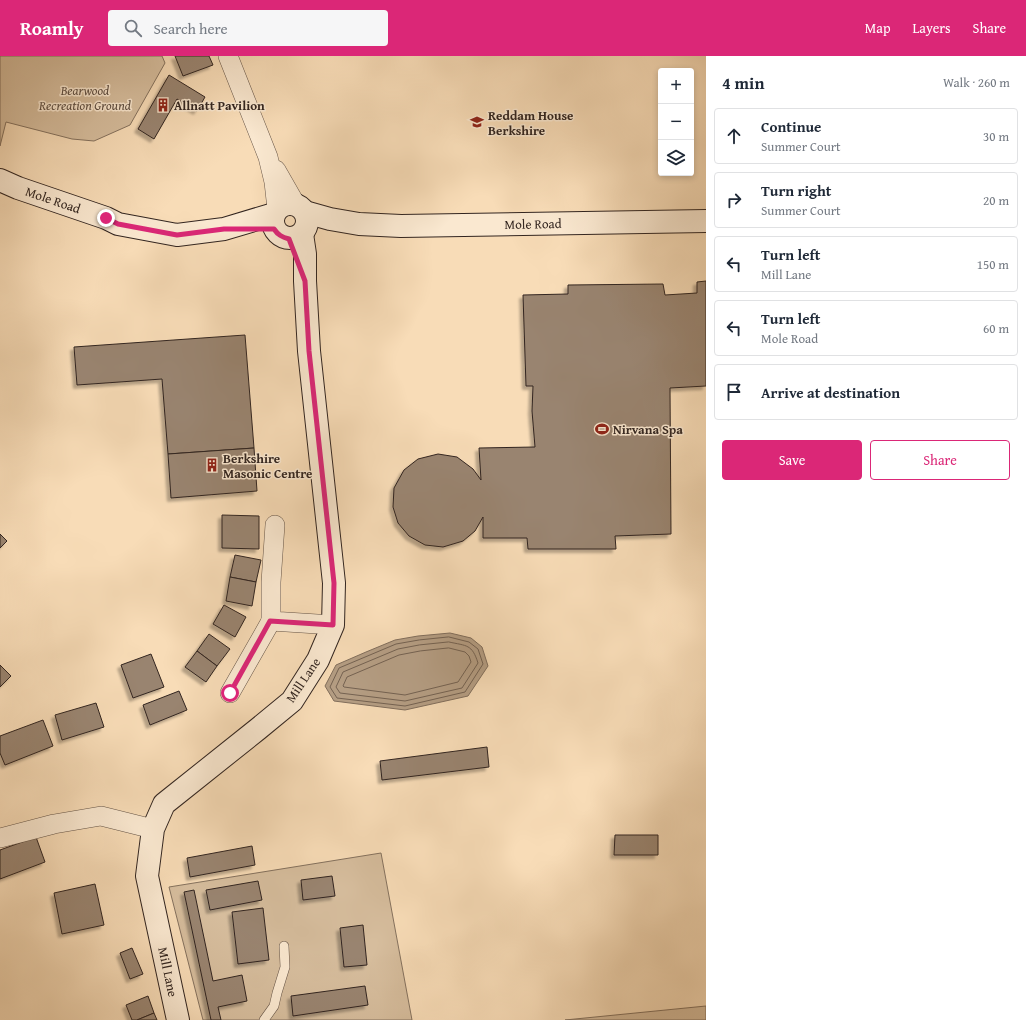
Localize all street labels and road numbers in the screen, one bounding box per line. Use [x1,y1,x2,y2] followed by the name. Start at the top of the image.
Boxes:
[23,182,83,218] street label: Mole Road
[504,214,562,234] street label: Mole Road
[281,654,325,706] street label: Mill Lane
[153,945,183,999] street label: Mill Lane

